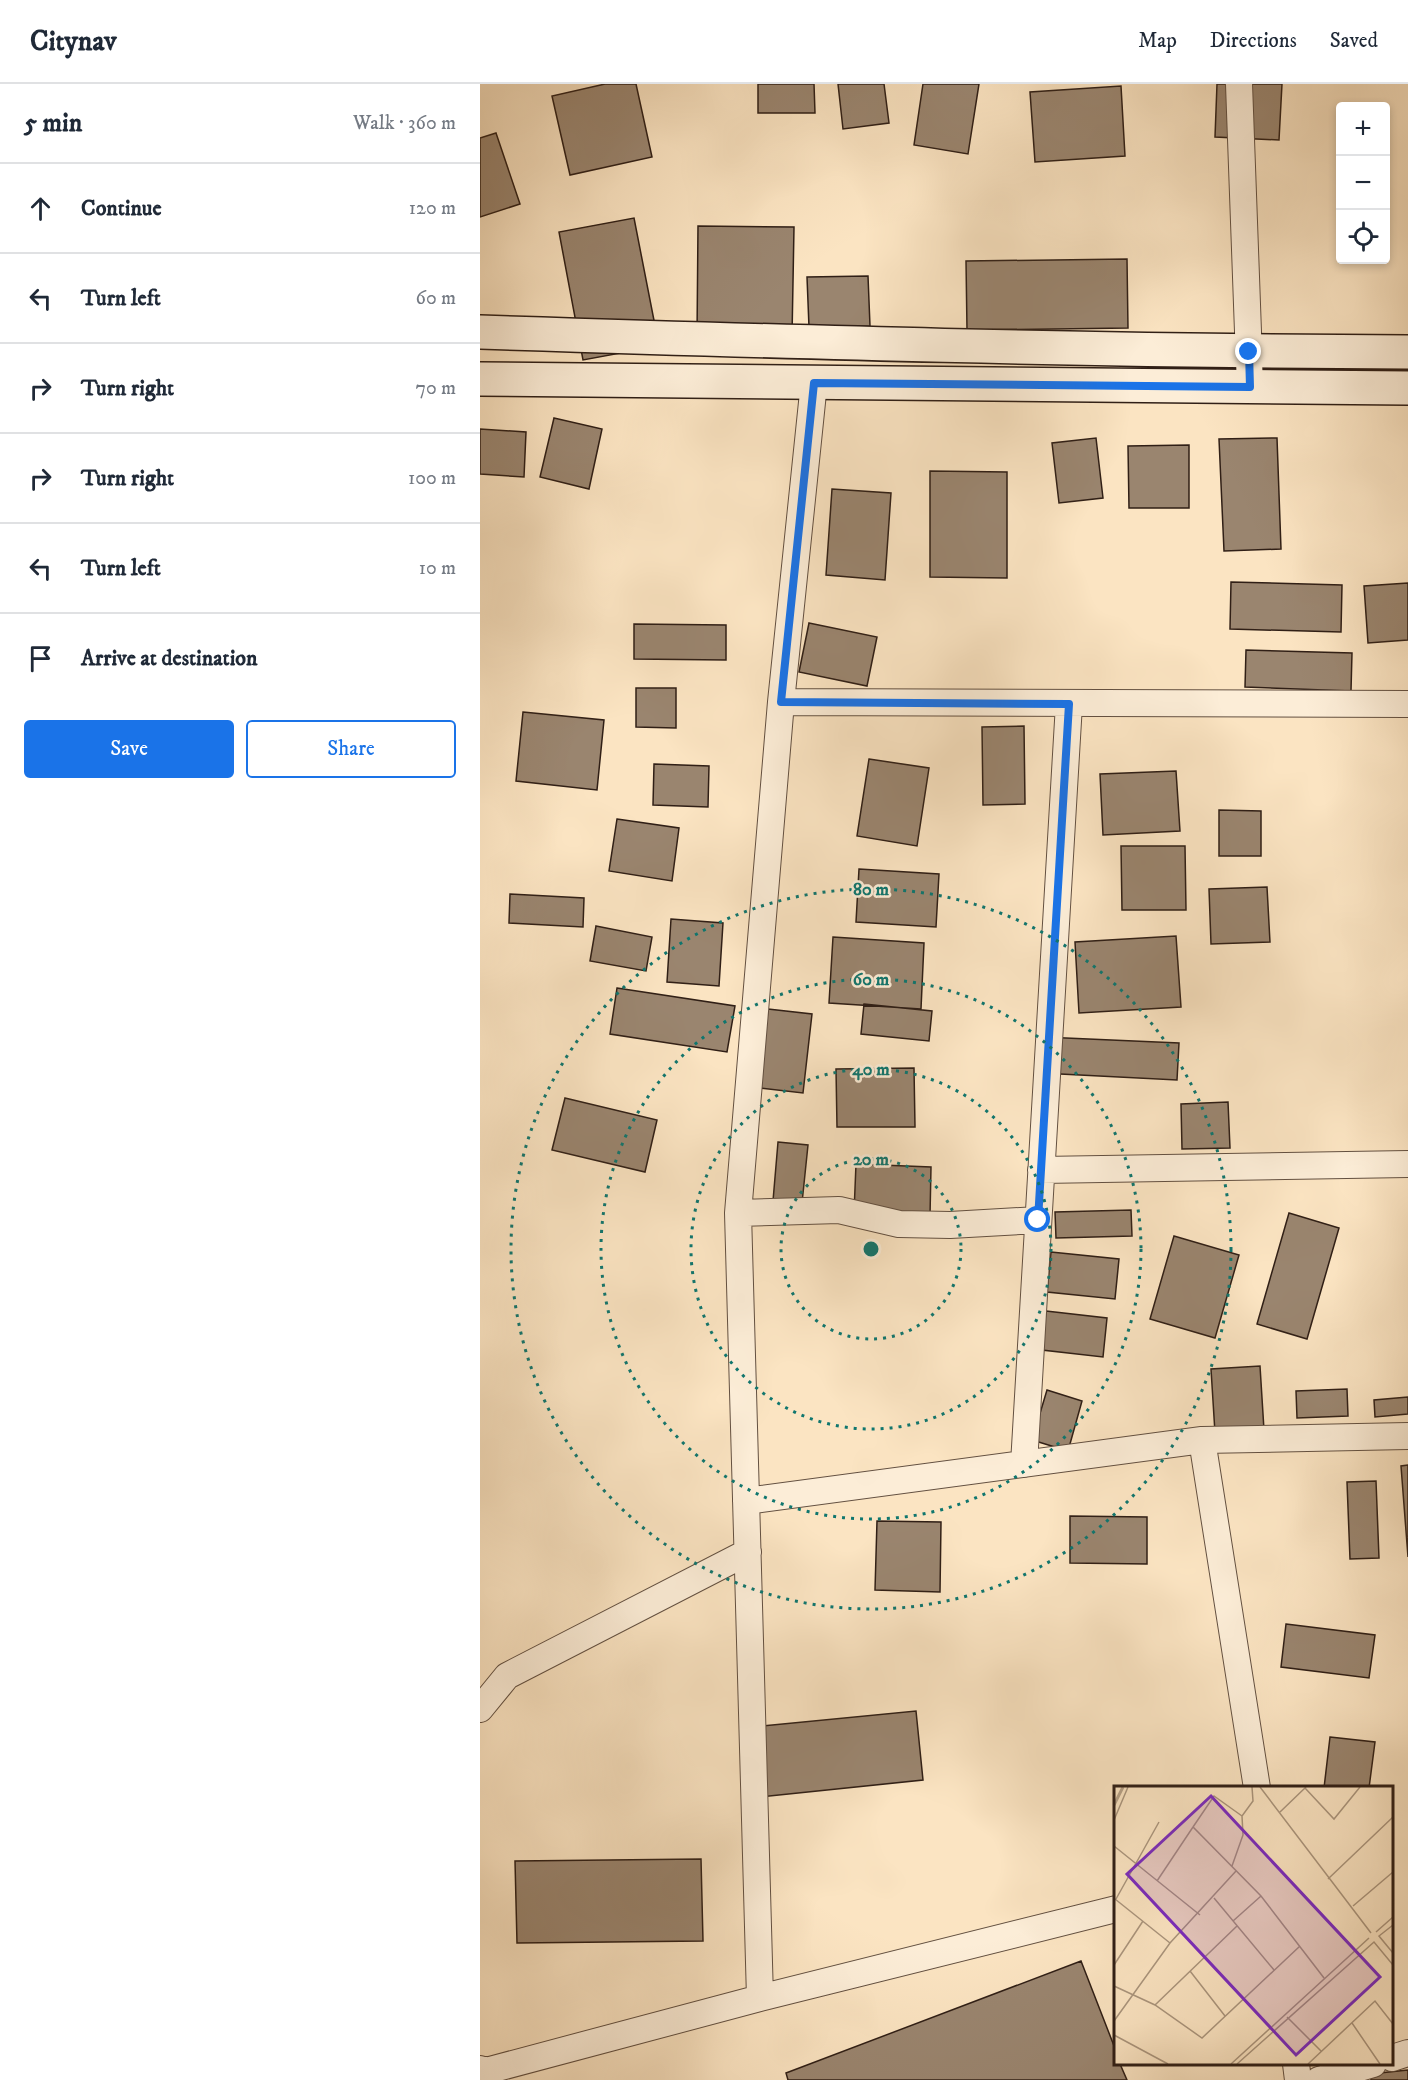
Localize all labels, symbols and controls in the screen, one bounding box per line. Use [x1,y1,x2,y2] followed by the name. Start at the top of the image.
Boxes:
[30,24,117,59] text: Citynav
[1138,28,1177,54] text: Map
[1210,28,1297,54] text: Directions
[1330,28,1378,54] text: Saved
[1336,102,1390,264] map controls
[1336,102,1390,156] button: +
[24,107,82,140] text: 5 min
[353,111,456,136] text: Walk · 360 m
[1336,156,1390,210] button: −
[24,192,57,225] icon: ahead
[81,195,162,222] text: Continue
[409,196,456,221] text: 120 m
[1336,210,1390,264] button: locate
[24,282,57,315] icon: left
[81,285,161,312] text: Turn left
[416,286,456,311] text: 60 m
[1235,338,1261,364] route end
[24,372,57,405] icon: right
[81,375,174,402] text: Turn right
[415,376,456,401] text: 70 m
[24,462,57,495] icon: right
[81,465,174,492] text: Turn right
[408,466,456,491] text: 100 m
[24,552,57,585] icon: left
[81,555,161,582] text: Turn left
[419,556,456,581] text: 10 m
[24,642,57,675] icon: arrive
[81,645,258,672] text: Arrive at destination
[24,720,234,778] button: Save
[246,720,456,778] button: Share
[853,879,890,901] text: 80 m
[853,969,890,991] text: 60 m
[851,1059,890,1081] text: 40 m
[853,1149,889,1171] text: 20 m
[1024,1206,1050,1232] route start
[861,1239,881,1259] centre of rings
[1114,1786,1393,2065] inset map

